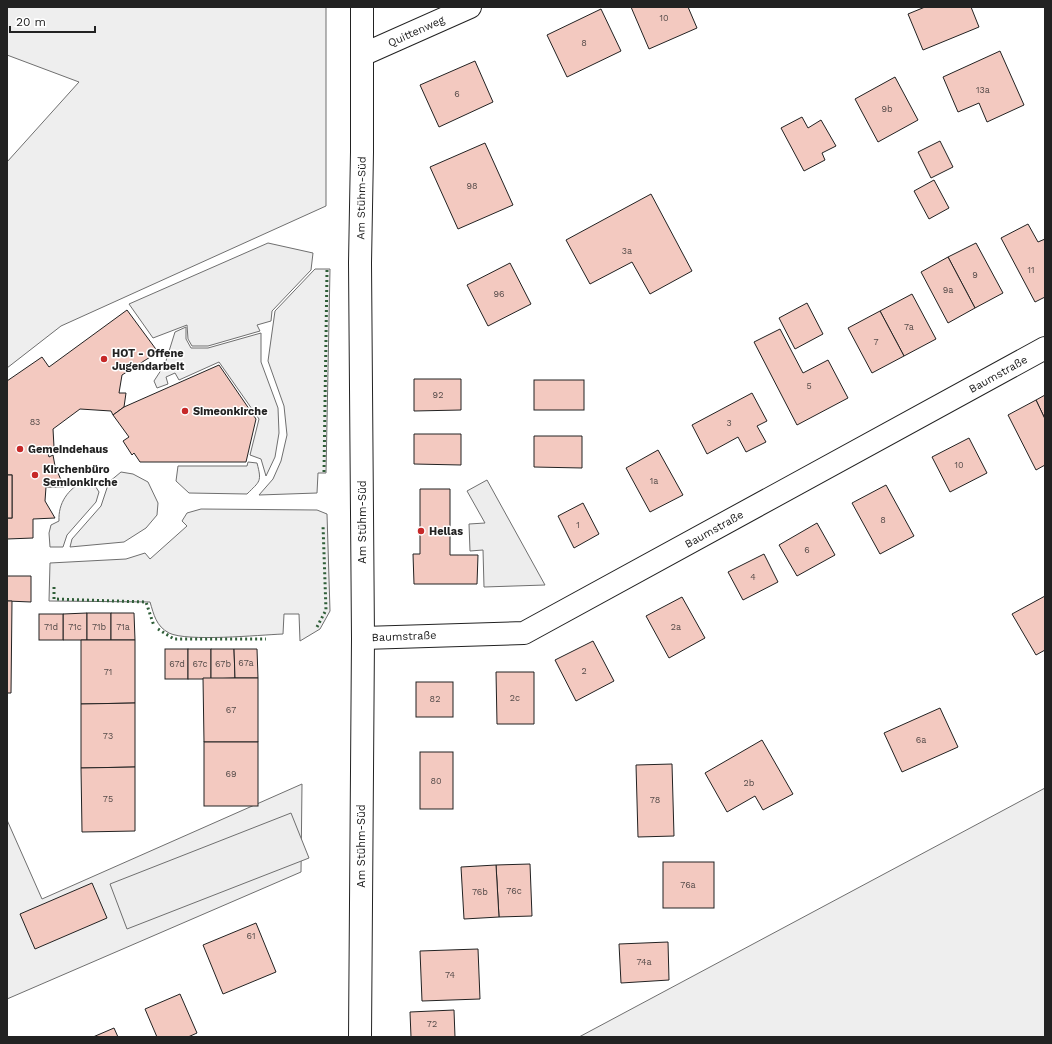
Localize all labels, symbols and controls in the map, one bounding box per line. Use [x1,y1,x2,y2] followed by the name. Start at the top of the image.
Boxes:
[10,8,95,34] scale bar
[386,13,447,50] street label: Quittenweg
[659,13,669,23] house number: 10
[16,15,46,29] text: 20 m
[581,38,587,48] house number: 8
[976,85,990,95] house number: 13a
[454,89,460,99] house number: 6
[881,104,893,114] house number: 9b
[354,156,369,240] street label: Am Stühm-Süd
[466,181,478,191] house number: 98
[622,246,632,256] house number: 3a
[1027,265,1035,275] house number: 11
[972,270,978,280] house number: 9
[943,285,953,295] house number: 9a
[493,289,505,299] house number: 96
[904,322,914,332] house number: 7a
[873,337,879,347] house number: 7
[112,347,184,373] place label: HOT - Offene Jugendarbeit
[967,353,1030,396] street label: Baumstraße
[99,354,109,364] marker: HOT - Offene Jugendarbeit
[806,381,812,391] house number: 5
[433,390,443,400] house number: 92
[193,405,268,418] place label: Simeonkirche
[180,406,190,416] marker: Simeonkirche
[30,417,40,427] house number: 83
[726,418,732,428] house number: 3
[28,443,108,456] place label: Gemeindehaus
[15,444,25,454] marker: Gemeindehaus
[954,460,964,470] house number: 10
[43,463,118,489] place label: Kirchenbüro Semionkirche
[30,470,40,480] marker: Kirchenbüro Semionkirche
[650,476,658,486] house number: 1a
[356,480,369,564] street label: Am Stühm-Süd
[683,508,746,551] street label: Baumstraße
[880,515,886,525] house number: 8
[576,520,580,530] house number: 1
[429,525,463,538] place label: Hellas
[416,526,426,536] marker: Hellas
[804,545,810,555] house number: 6
[750,572,756,582] house number: 4
[44,622,58,632] house number: 71d
[68,622,82,632] house number: 71c
[92,622,106,632] house number: 71b
[116,622,130,632] house number: 71a
[671,622,681,632] house number: 2a
[371,629,437,644] street label: Baumstraße
[238,658,254,668] house number: 67a
[169,659,185,669] house number: 67d
[192,659,208,669] house number: 67c
[215,659,231,669] house number: 67b
[581,666,587,676] house number: 2
[104,667,112,677] house number: 71
[510,693,520,703] house number: 2c
[430,694,440,704] house number: 82
[226,705,236,715] house number: 67
[103,731,113,741] house number: 73
[916,735,926,745] house number: 6a
[225,769,237,779] house number: 69
[430,776,442,786] house number: 80
[744,778,755,788] house number: 2b
[103,794,113,804] house number: 75
[650,795,660,805] house number: 78
[355,804,368,888] street label: Am Stühm-Süd
[680,880,696,890] house number: 76a
[506,886,522,896] house number: 76c
[472,887,488,897] house number: 76b
[247,931,255,941] house number: 61
[636,957,652,967] house number: 74a
[445,970,455,980] house number: 74
[427,1019,437,1029] house number: 72

